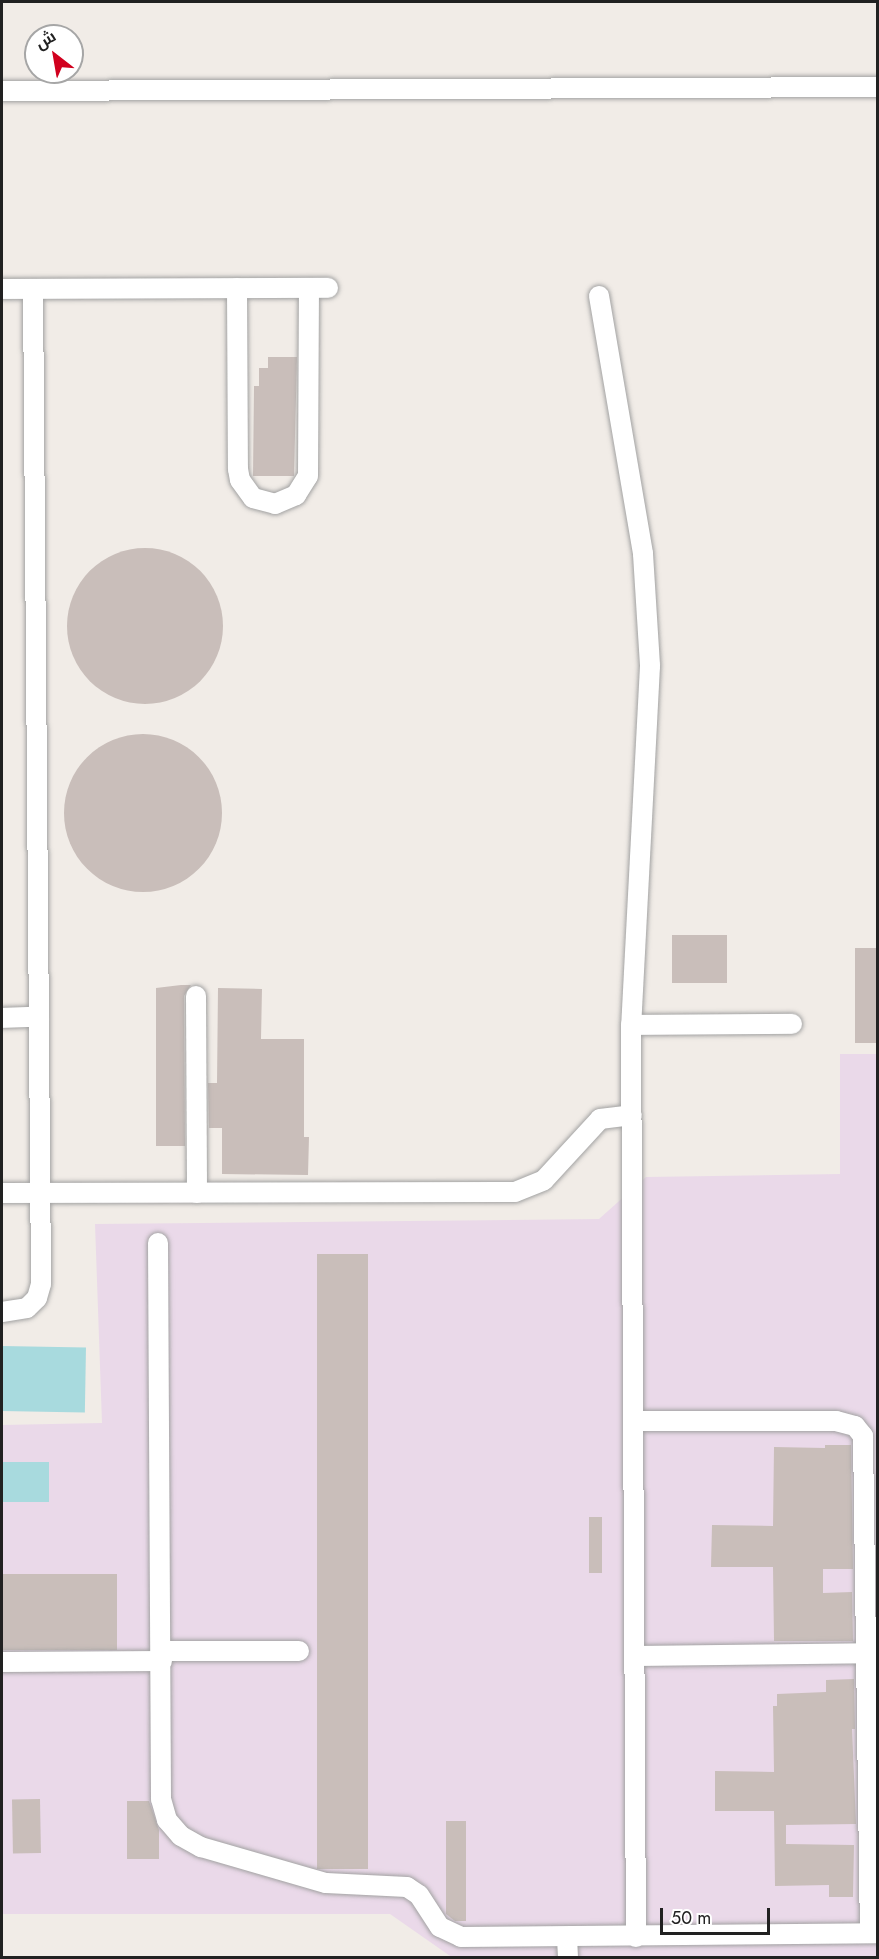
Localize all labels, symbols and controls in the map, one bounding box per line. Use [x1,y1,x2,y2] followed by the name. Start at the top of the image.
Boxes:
[24,24,84,84] north arrow
[31,25,60,55] text: ش
[663,1896,772,1934] scale bar
[671,1905,711,1931] text: 50 m

